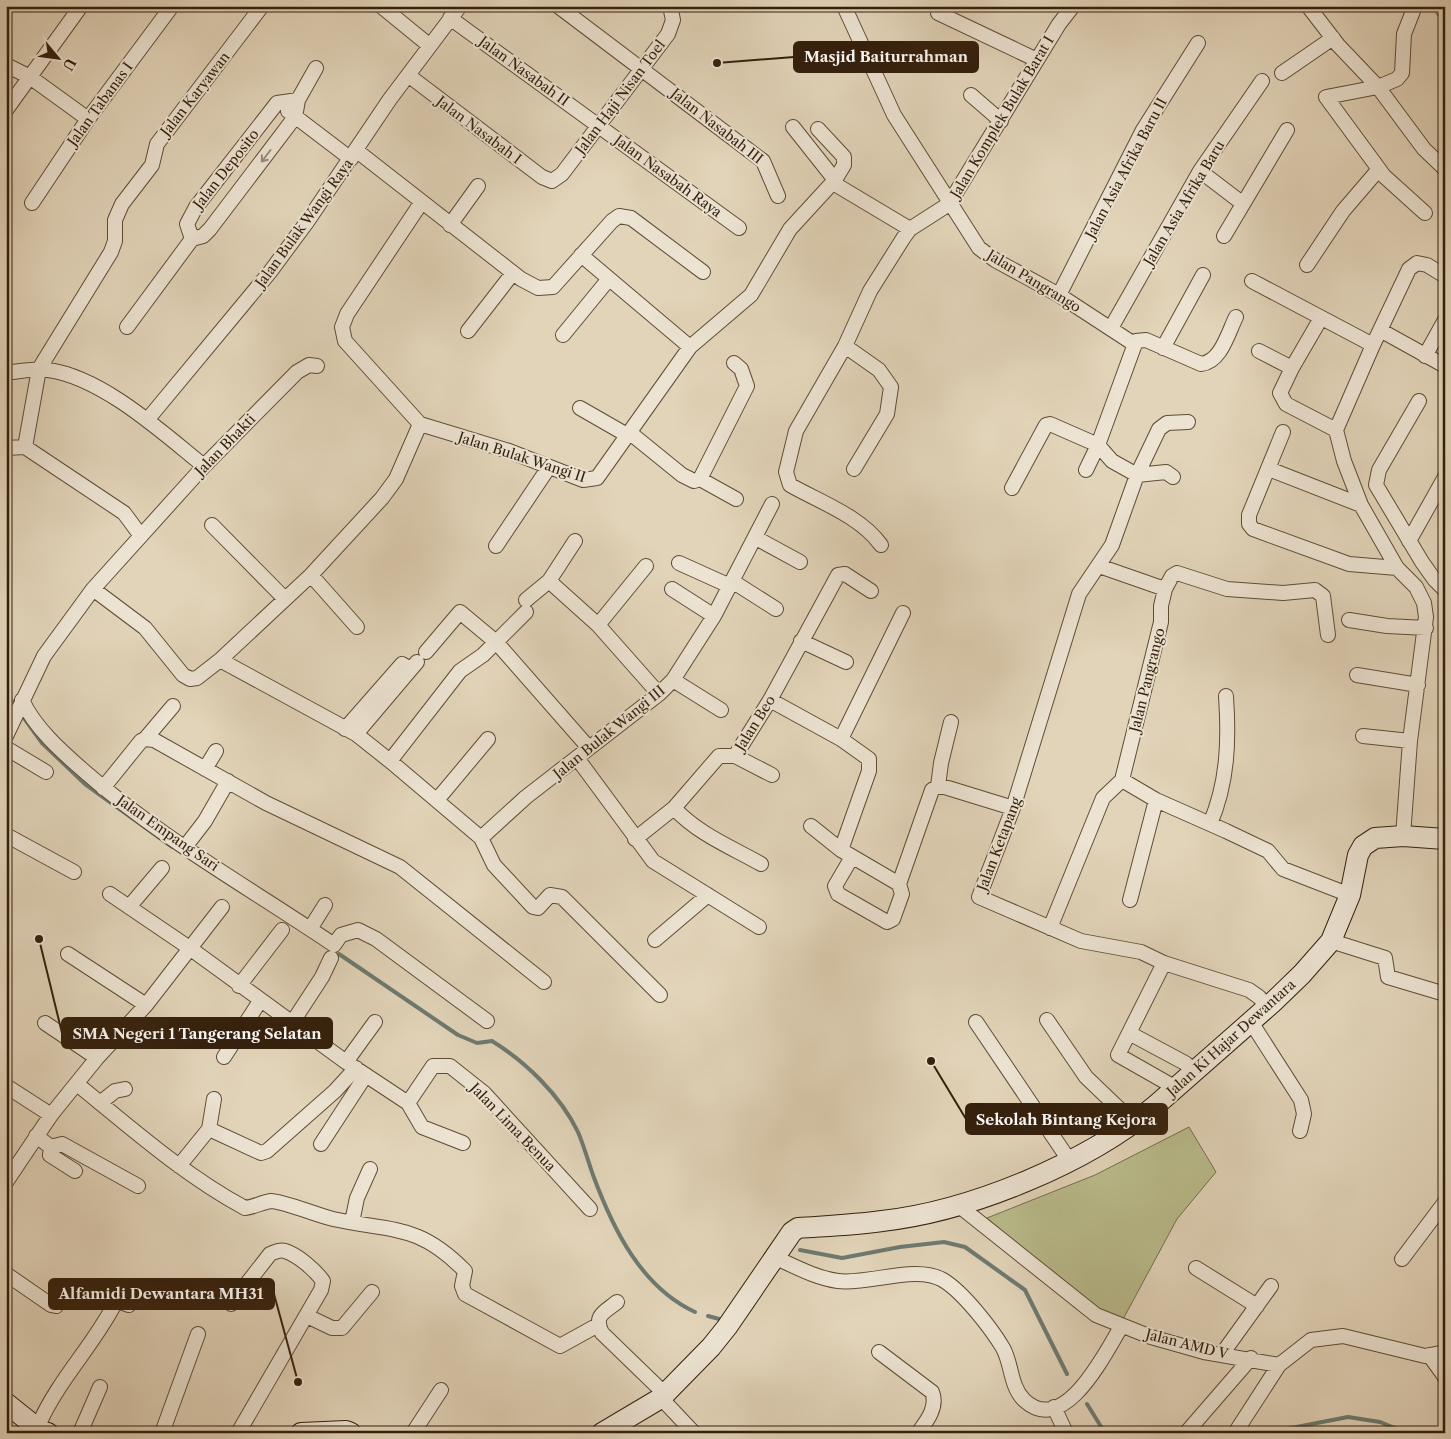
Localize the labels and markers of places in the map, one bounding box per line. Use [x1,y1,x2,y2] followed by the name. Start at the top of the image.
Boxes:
[794,42,978,72] callout: Masjid Baiturrahman
[62,1018,332,1048] callout: SMA Negeri 1 Tangerang Selatan
[966,1104,1167,1134] callout: Sekolah Bintang Kejora
[49,1279,274,1309] callout: Alfamidi Dewantara MH31

